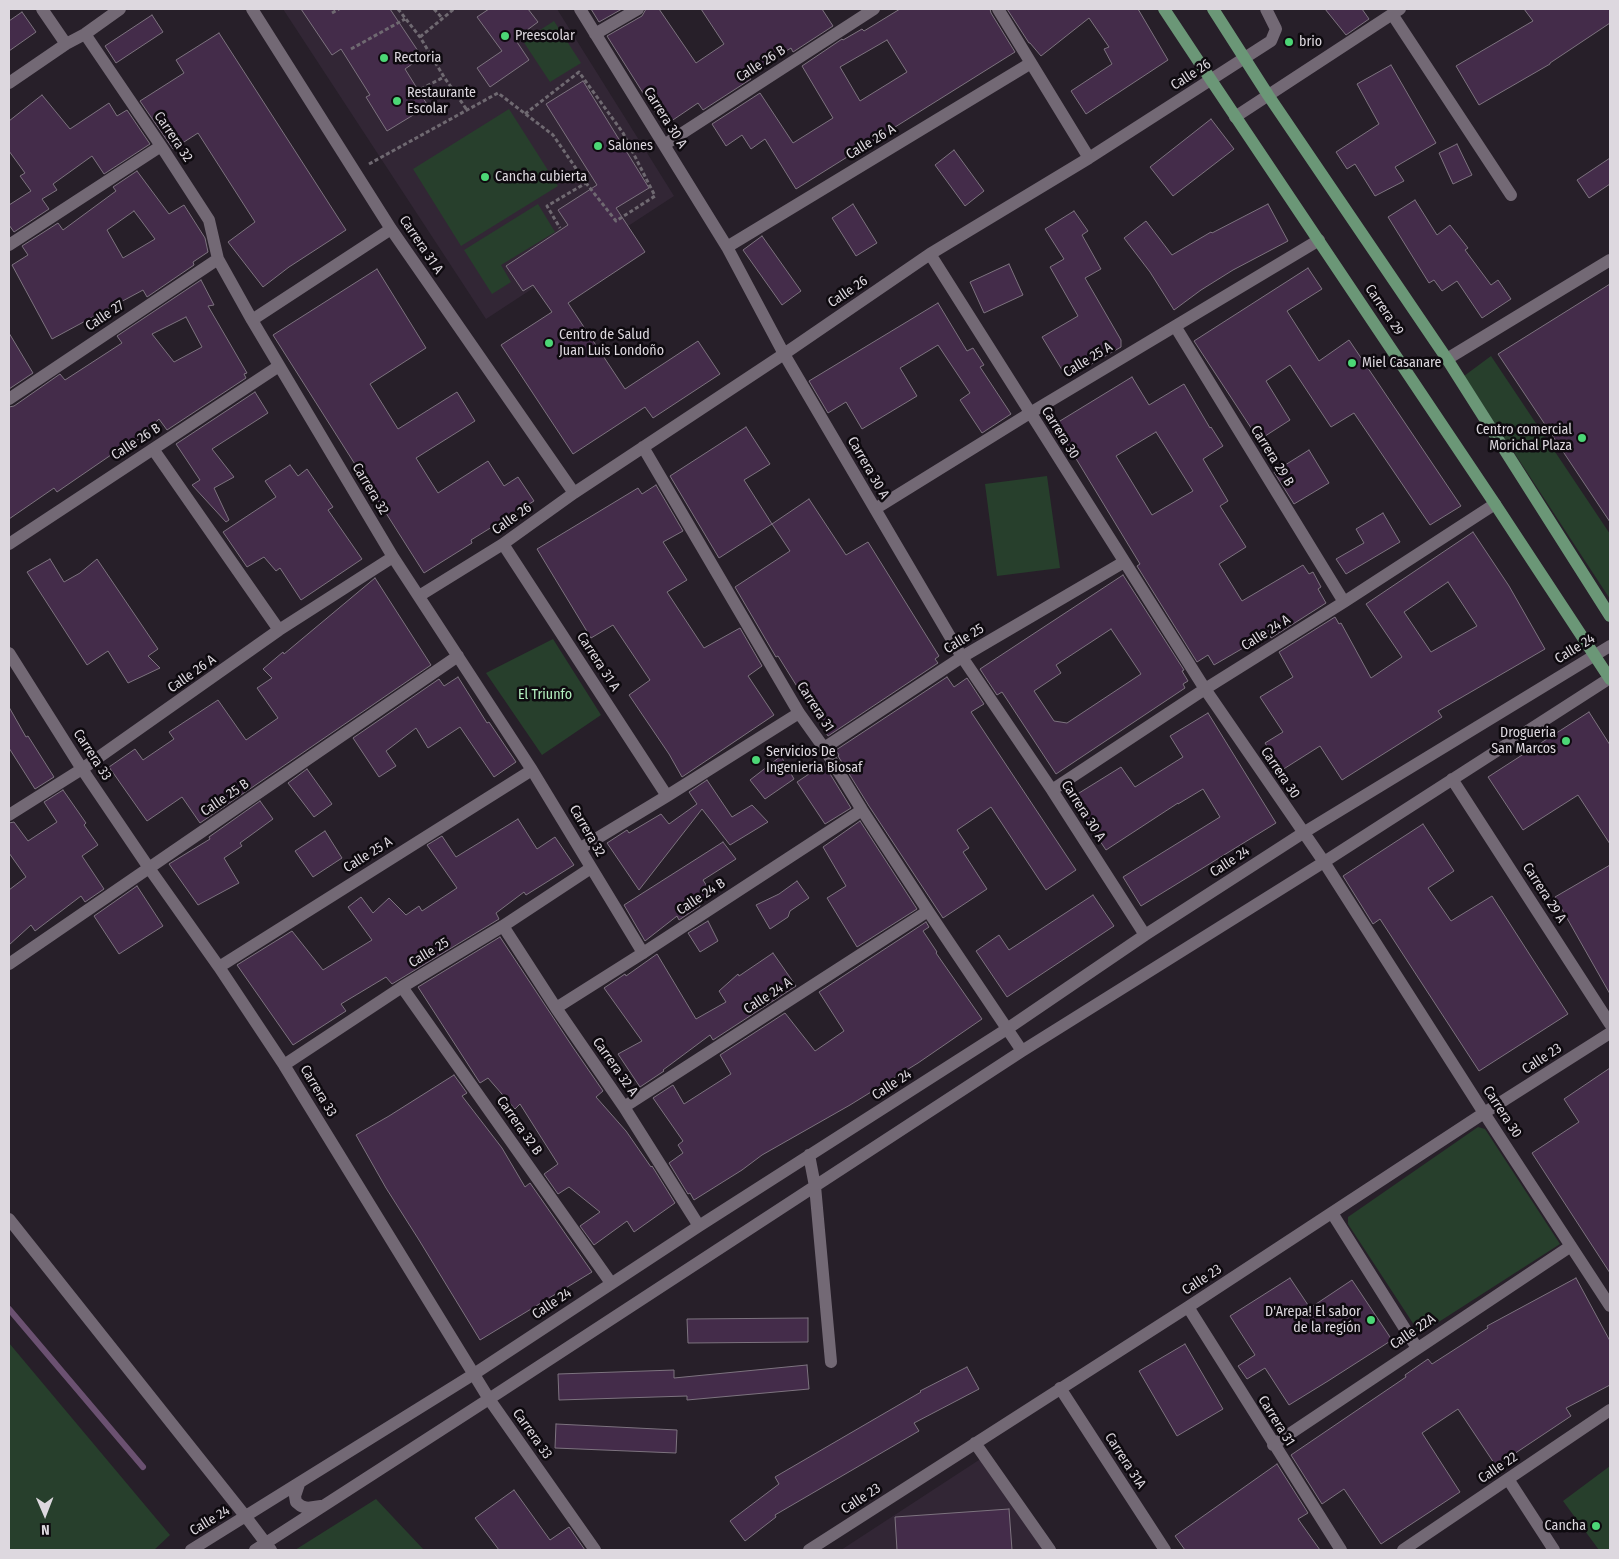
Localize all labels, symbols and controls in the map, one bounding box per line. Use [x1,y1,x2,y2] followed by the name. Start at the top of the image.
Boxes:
[515,28,575,44] place label: Preescolar
[499,30,511,42] marker: Preescolar
[1299,34,1322,50] place label: brio
[1283,36,1295,48] marker: brio
[733,42,789,86] street label: Calle 26 B
[394,50,441,66] place label: Rectoria
[378,52,390,64] marker: Rectoria
[1168,56,1214,94] street label: Calle 26
[640,84,690,152] street label: Carrera 30 A
[407,85,476,118] place label: Restaurante Escolar
[391,95,403,107] marker: Restaurante Escolar
[150,109,196,165] street label: Carrera 32
[843,121,899,163] street label: Calle 26 A
[608,138,653,154] place label: Salones
[592,140,604,152] marker: Salones
[495,169,587,185] place label: Cancha cubierta
[479,171,491,183] marker: Cancha cubierta
[395,213,447,277] street label: Carrera 31 A
[825,273,871,311] street label: Calle 26
[1361,281,1407,339] street label: Carrera 29
[82,297,128,335] street label: Calle 27
[559,327,664,360] place label: Centro de Salud Juan Luis Londoño
[543,337,555,349] marker: Centro de Salud Juan Luis Londoño
[1060,339,1116,381] street label: Calle 25 A
[1362,355,1442,371] place label: Miel Casanare
[1346,357,1358,369] marker: Miel Casanare
[1037,404,1083,462] street label: Carrera 30
[108,420,164,464] street label: Calle 26 B
[1247,422,1297,490] street label: Carrera 29 B
[1476,422,1572,454] place label: Centro comercial Morichal Plaza
[1576,432,1588,444] marker: Centro comercial Morichal Plaza
[843,434,893,502] street label: Carrera 30 A
[348,460,392,518] street label: Carrera 32
[489,499,535,539] street label: Calle 26
[1238,611,1294,655] street label: Calle 24 A
[941,621,987,657] street label: Calle 25
[573,629,623,695] street label: Carrera 31 A
[1552,630,1598,668] street label: Calle 24
[165,651,219,697] street label: Calle 26 A
[793,679,837,735] street label: Carrera 31
[518,687,572,703] park label: El Triunfo
[1491,725,1556,758] place label: Drogueria San Marcos
[69,726,115,784] street label: Carrera 33
[1560,735,1572,747] marker: Drogueria San Marcos
[766,744,862,776] place label: Servicios De Ingenieria Biosaf
[1257,744,1303,802] street label: Carrera 30
[750,754,762,766] marker: Servicios De Ingenieria Biosaf
[198,776,252,820] street label: Calle 25 B
[1057,777,1109,845] street label: Carrera 30 A
[565,802,609,860] street label: Carrera 32
[340,833,396,877] street label: Calle 25 A
[1207,843,1253,881] street label: Calle 24
[1518,860,1570,926] street label: Carrera 29 A
[673,875,729,919] street label: Calle 24 B
[406,935,452,971] street label: Calle 25
[741,974,795,1018] street label: Calle 24 A
[589,1034,641,1100] street label: Carrera 32 A
[1519,1040,1565,1078] street label: Calle 23
[296,1062,340,1120] street label: Carrera 33
[869,1066,915,1104] street label: Calle 24
[1479,1083,1525,1141] street label: Carrera 30
[493,1093,545,1159] street label: Carrera 32 B
[1179,1261,1225,1299] street label: Calle 23
[529,1285,575,1323] street label: Calle 24
[1265,1304,1361,1336] place label: D'Arepa! El sabor de la región
[1387,1311,1439,1353] street label: Calle 22A
[1365,1314,1377,1326] marker: D'Arepa! El sabor de la región
[1254,1393,1298,1449] street label: Carrera 31
[509,1406,555,1462] street label: Carrera 33
[1101,1430,1149,1492] street label: Carrera 31A
[1475,1449,1521,1487] street label: Calle 22
[838,1480,884,1518] street label: Calle 23
[20,1489,70,1539] north arrow
[187,1502,233,1540] street label: Calle 24
[1545,1518,1586,1534] place label: Cancha
[1590,1520,1602,1532] marker: Cancha
[41,1521,50,1538] text: N

